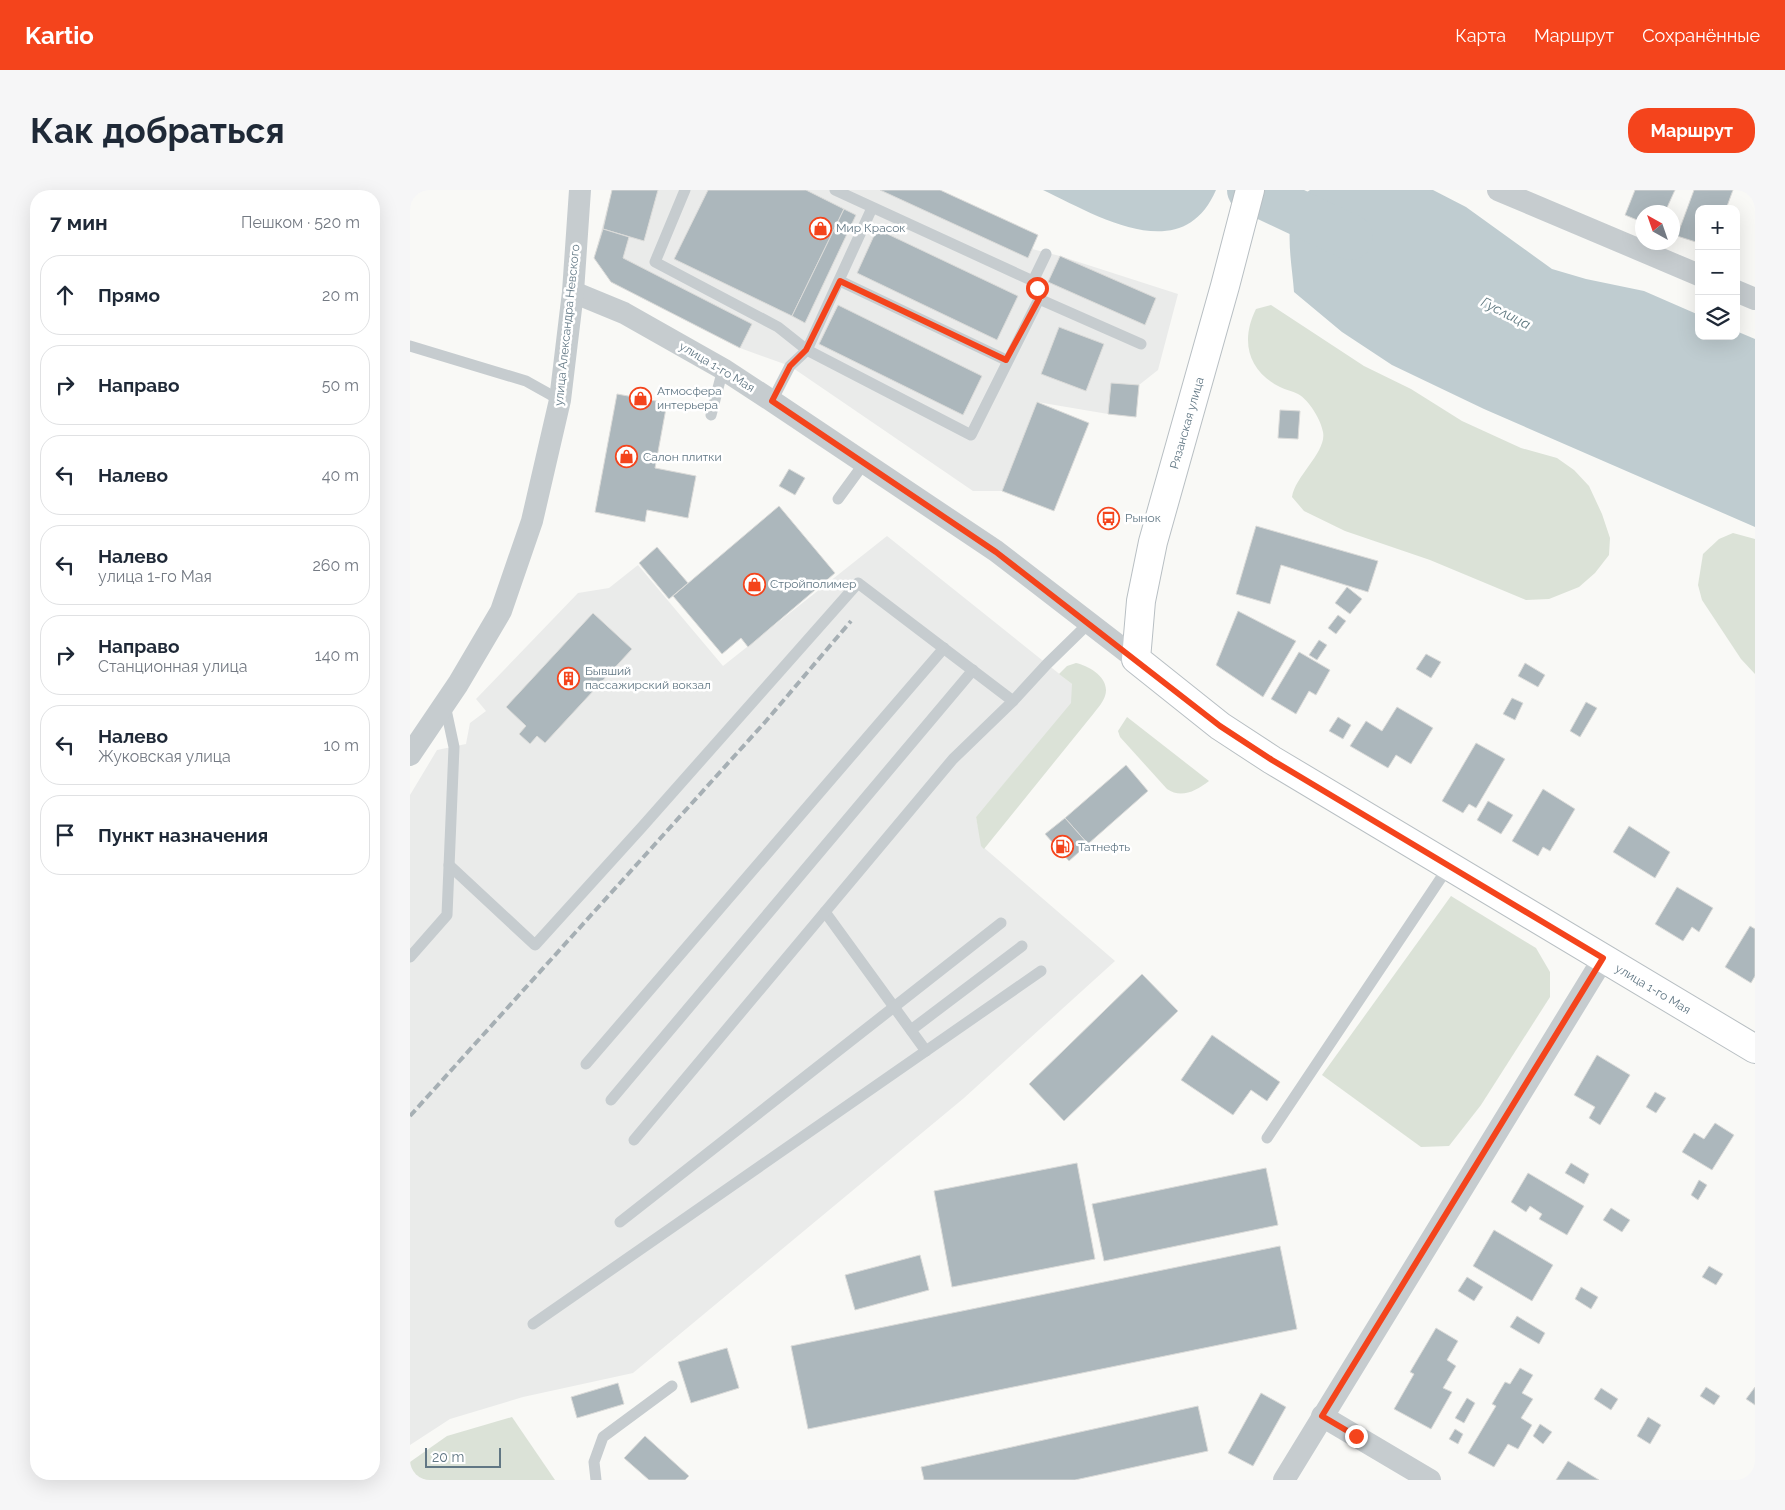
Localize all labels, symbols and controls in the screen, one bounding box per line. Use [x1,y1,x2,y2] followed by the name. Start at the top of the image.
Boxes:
[25,21,94,50] text: Kartio
[1455,25,1506,46] text: Карта
[1534,25,1614,46] text: Маршрут
[1642,25,1760,46] text: Сохранённые
[1628,108,1755,153] button: Маршрут
[30,110,285,151] text: Как добраться
[1635,205,1680,250] north arrow
[1695,205,1740,340] map controls
[1695,205,1740,250] button: +
[50,210,108,235] text: 7 мин
[241,213,360,232] text: Пешком · 520 m
[808,216,832,240] shop icon: Мир Красок
[836,221,906,235] place label: Мир Красок
[552,243,582,407] street label: улица Александра Невского
[1695,250,1740,295] button: −
[1026,277,1049,300] route start
[51,281,79,309] icon: ahead
[98,284,160,306] text: Прямо
[322,286,359,305] text: 20 m
[1479,294,1533,332] water label: Гуслица
[1695,295,1740,340] button: layers
[677,339,757,395] street label: улица 1-го Мая
[51,371,79,399] icon: right
[98,374,179,396] text: Направо
[1167,375,1207,471] street label: Рязанская улица
[322,376,359,395] text: 50 m
[657,384,722,412] place label: Атмосфера интерьера
[629,386,653,410] shop icon: Атмосфера интерьера
[615,445,639,469] shop icon: Салон плитки
[643,450,722,464] place label: Салон плитки
[51,461,79,489] icon: left
[98,464,168,486] text: Налево
[322,466,359,485] text: 40 m
[1097,506,1121,530] bus stop icon: Рынок
[1125,511,1161,525] place label: Рынок
[98,545,168,567] text: Налево
[51,551,79,579] icon: left
[312,556,359,575] text: 260 m
[98,567,212,586] text: улица 1-го Мая
[742,572,766,596] shop icon: Стройполимер
[770,577,856,591] place label: Стройполимер
[98,635,179,657] text: Направо
[51,641,79,669] icon: right
[315,646,359,665] text: 140 m
[98,657,247,676] text: Станционная улица
[585,664,711,692] place label: Бывший пассажирский вокзал
[557,666,581,690] building icon: Бывший пассажирский вокзал
[98,725,168,747] text: Налево
[51,731,79,759] icon: left
[324,736,359,755] text: 10 m
[98,747,231,766] text: Жуковская улица
[51,821,79,849] icon: arrive
[98,824,268,846] text: Пункт назначения
[1050,835,1074,859] fuel station icon: Татнефть
[1078,840,1130,854] place label: Татнефть
[1613,961,1693,1017] street label: улица 1-го Мая
[1345,1425,1368,1448] route end
[425,1445,501,1468] scale bar
[432,1449,464,1465] text: 20 m

